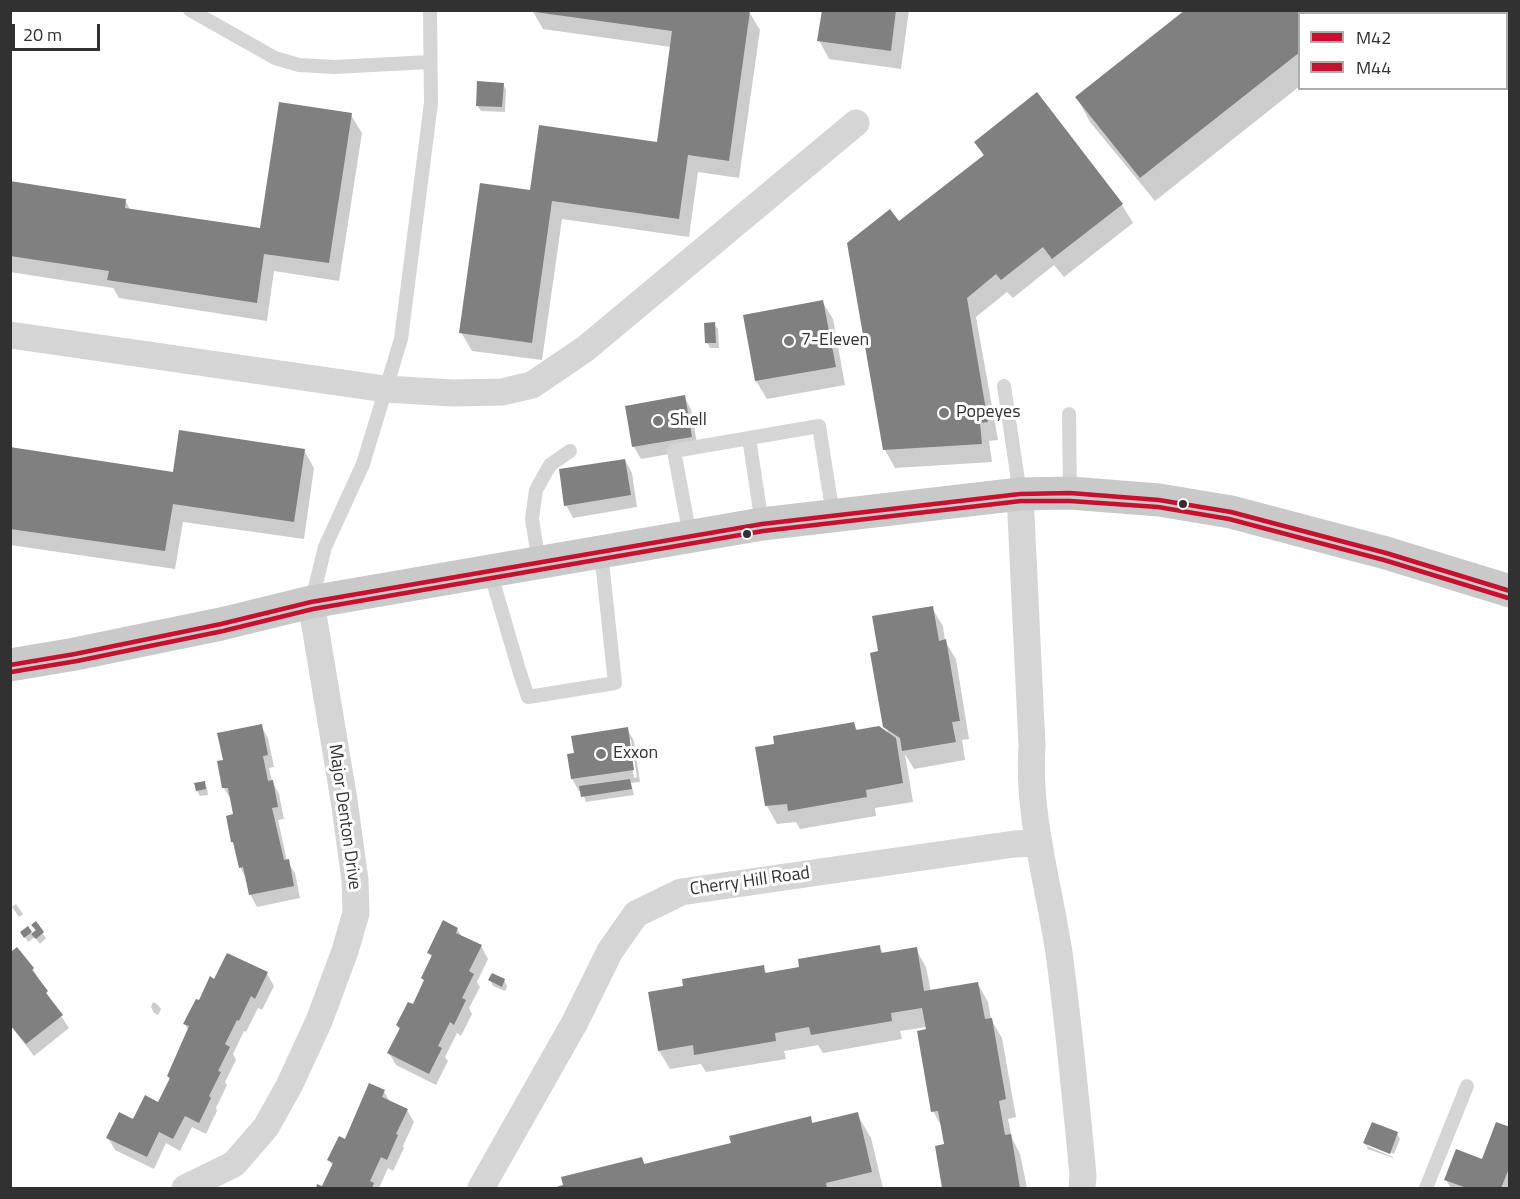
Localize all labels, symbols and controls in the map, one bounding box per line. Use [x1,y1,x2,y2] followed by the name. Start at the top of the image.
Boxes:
[15,12,104,50] scale bar
[1298,12,1508,90] legend
[23,21,62,48] text: 20 m
[1356,24,1391,51] text: M42
[1356,54,1391,81] text: M44
[801,330,869,352] place label: 7-Eleven
[782,334,796,348] marker: 7-Eleven
[956,402,1021,424] place label: Popeyes
[937,406,951,420] marker: Popeyes
[670,410,707,432] place label: Shell
[651,414,665,428] marker: Shell
[1177,498,1189,510] unlabelled marker
[741,528,753,540] unlabelled marker
[323,743,365,891] street label: Major Denton Drive
[613,743,658,765] place label: Exxon
[594,747,608,761] marker: Exxon
[689,863,811,901] street label: Cherry Hill Road

